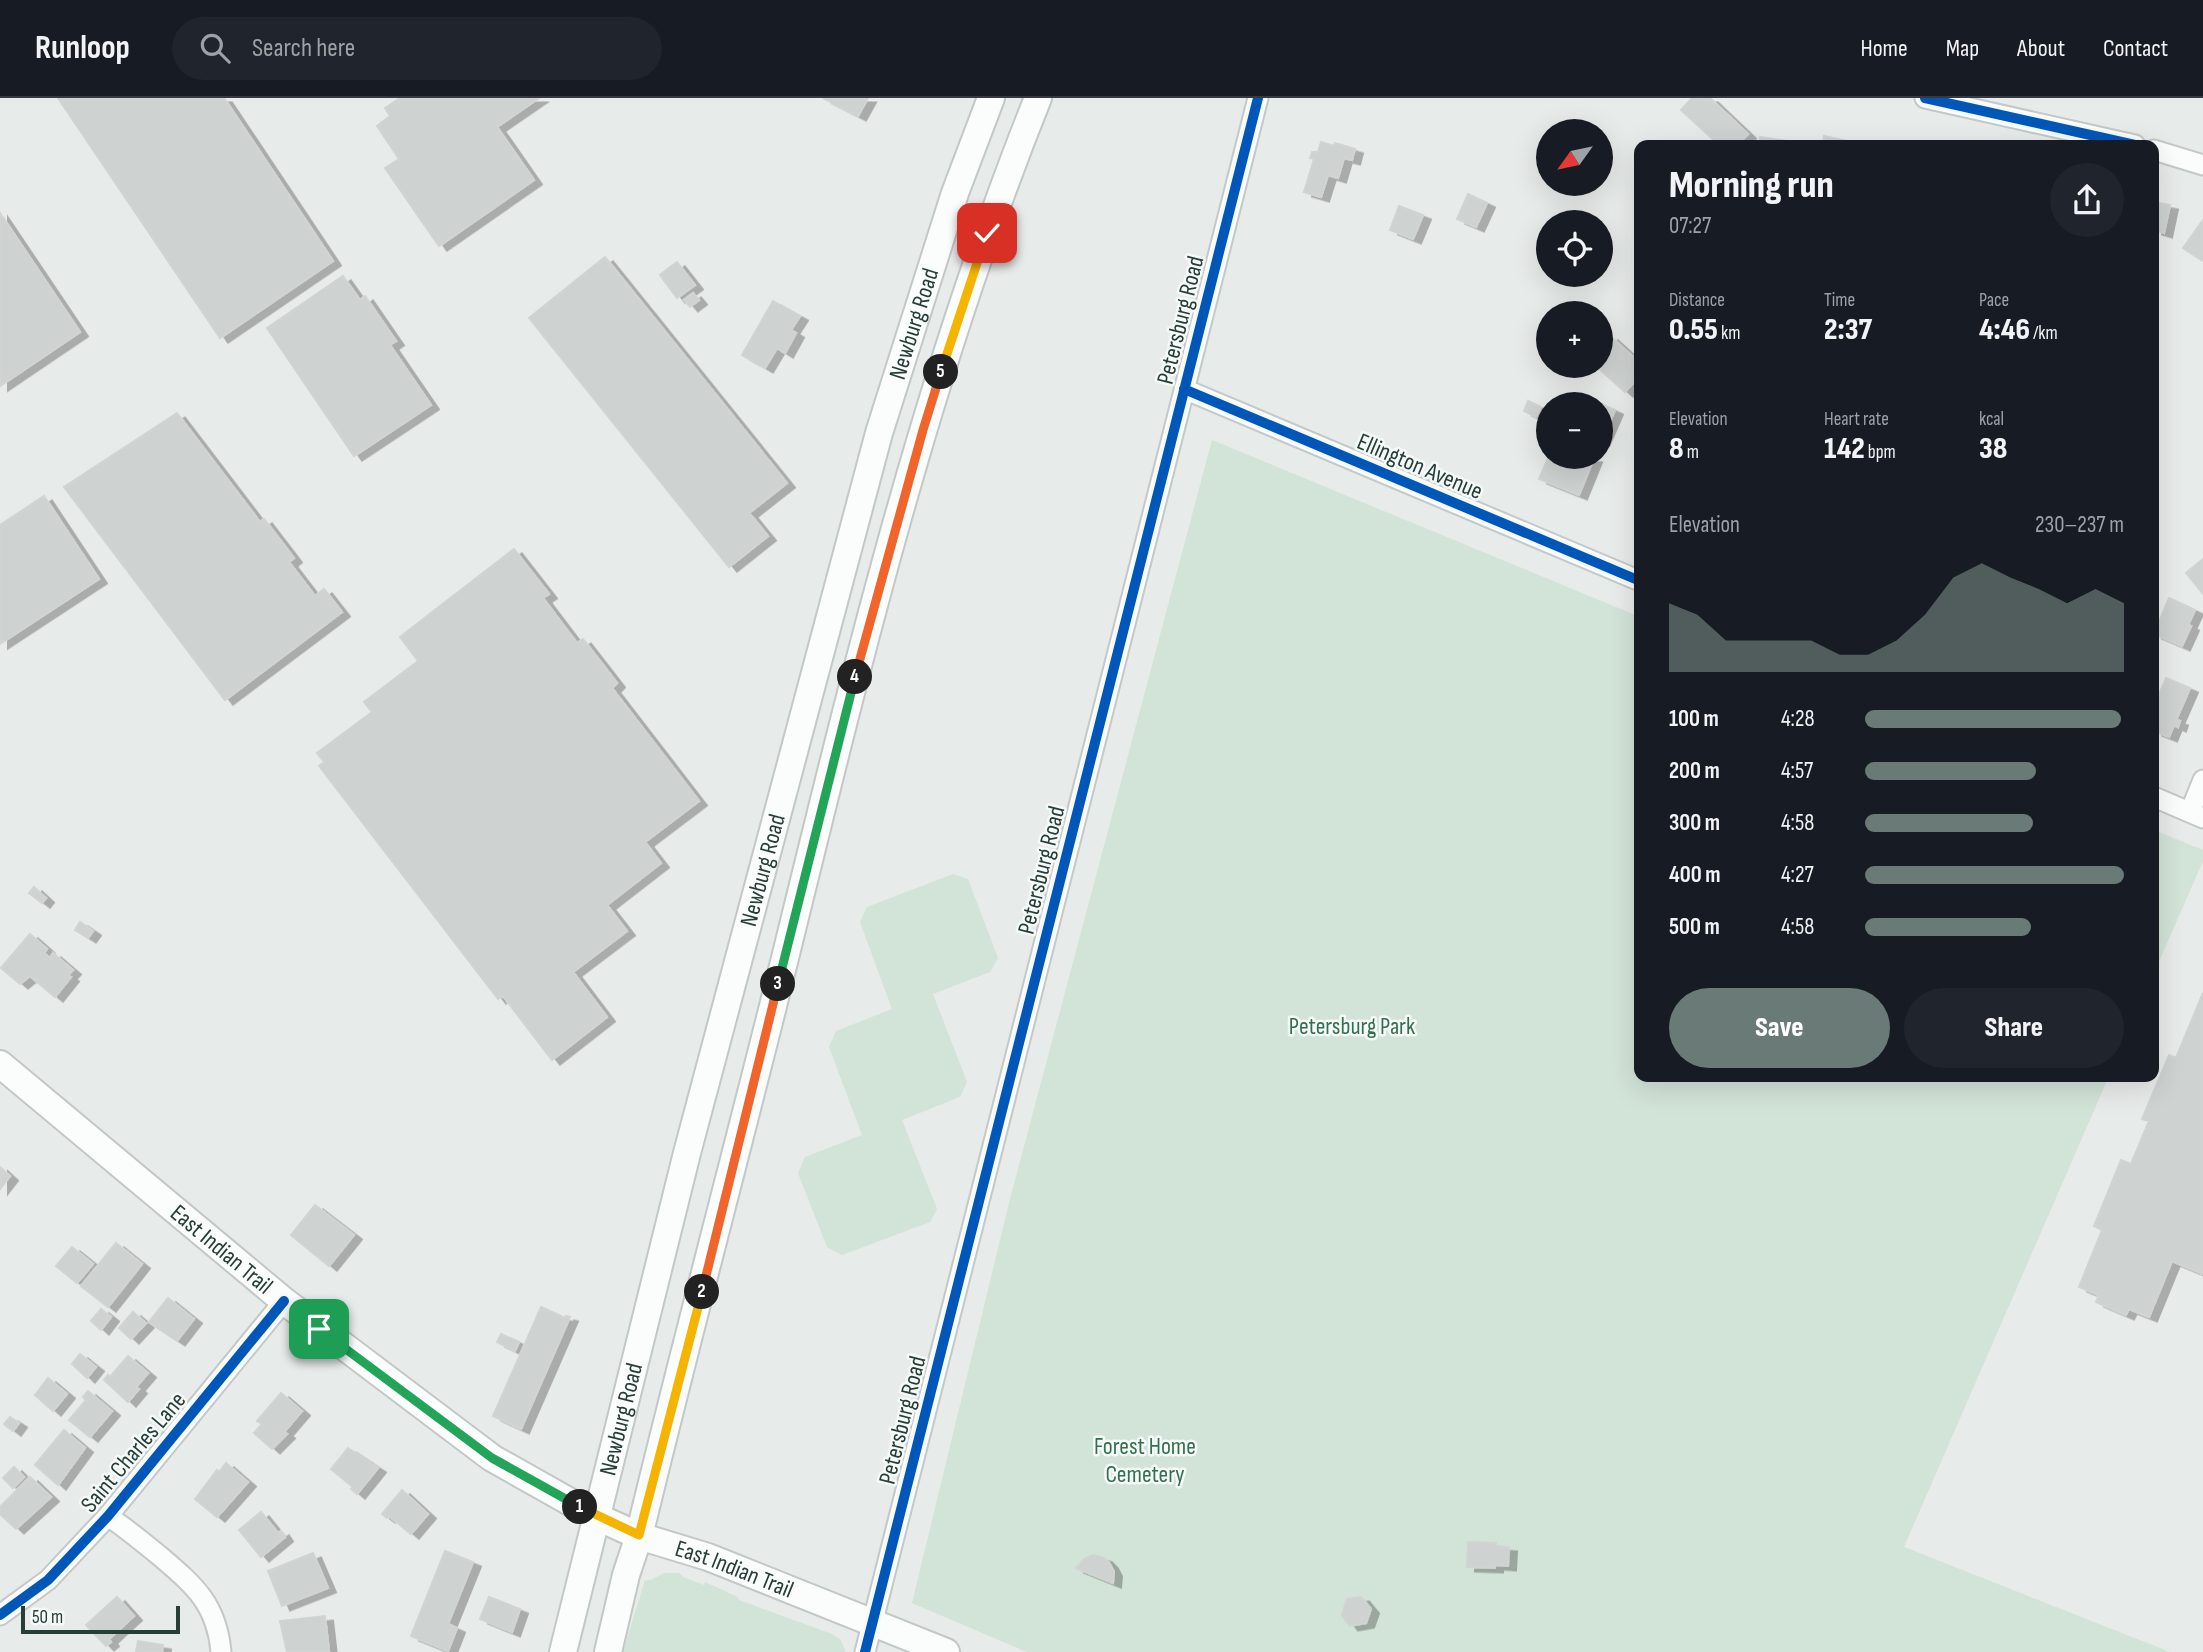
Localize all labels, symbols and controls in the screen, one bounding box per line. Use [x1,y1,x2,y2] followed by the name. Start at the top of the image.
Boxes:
[172,17,662,80] search box
[35,28,130,68] text: Runloop
[196,29,234,67] icon: search
[252,33,355,64] text: Search here
[1860,34,1908,63] text: Home
[1946,34,1979,63] text: Map
[2017,34,2065,63] text: About
[2103,34,2168,63] text: Contact
[1536,119,1614,196] north arrow
[1536,119,1613,469] map controls
[1669,163,1834,208] text: Morning run
[2050,163,2124,237] button: share
[957,203,1017,263] pin
[1536,210,1613,287] button: locate
[1669,212,1711,240] text: 07:27
[968,214,1006,252] icon: check
[1151,253,1210,387] street label: Petersburg Road
[883,265,945,383] street label: Newburg Road
[1669,289,1725,312] text: Distance
[1824,289,1855,312] text: Time
[1979,289,2009,312] text: Pace
[1536,301,1613,378] button: +
[1669,312,1718,348] text: 0.55
[1824,312,1872,348] text: 2:37
[1979,312,2030,348] text: 4:46
[1718,322,1740,345] text: km
[2030,322,2058,345] text: /km
[923,354,958,390] pin: 5
[936,360,945,383] text: 5
[1536,392,1613,469] button: −
[1669,408,1728,431] text: Elevation
[1824,408,1889,431] text: Heart rate
[1979,408,2004,431] text: kcal
[1353,427,1487,506] street label: Ellington Avenue
[1669,431,1684,467] text: 8
[1824,431,1865,467] text: 142
[1979,431,2007,467] text: 38
[1684,441,1699,464] text: m
[1865,441,1896,464] text: bpm
[1669,511,1740,539] text: Elevation
[2035,511,2124,539] text: 230–237 m
[838,660,872,694] pin: 4
[850,665,859,688] text: 4
[1669,705,1719,733] text: 100 m
[1781,705,1815,733] text: 4:28
[1669,757,1720,785] text: 200 m
[1781,757,1813,785] text: 4:57
[1012,803,1071,937] street label: Petersburg Road
[1669,809,1720,837] text: 300 m
[1781,809,1814,837] text: 4:58
[734,811,792,929] street label: Newburg Road
[1669,861,1720,889] text: 400 m
[1781,861,1814,889] text: 4:27
[1669,913,1720,941] text: 500 m
[1781,913,1814,941] text: 4:58
[760,966,796,1001] pin: 3
[773,972,782,995] text: 3
[1669,988,1890,1068] button: Save
[1904,988,2124,1068] button: Share
[1289,1012,1415,1041] park label: Petersburg Park
[165,1199,279,1300] street label: East Indian Trail
[684,1274,720,1310] pin: 2
[697,1280,706,1303] text: 2
[289,1299,349,1359] pin
[300,1310,338,1348] icon: arrive
[873,1353,932,1487] street label: Petersburg Road
[593,1360,649,1478] street label: Newburg Road
[75,1386,192,1518] street label: Saint Charles Lane
[1094,1432,1196,1489] park label: Forest Home Cemetery
[562,1490,598,1524] pin: 1
[576,1495,583,1518] text: 1
[672,1534,798,1605] street label: East Indian Trail
[21,1603,180,1635] scale bar
[32,1606,63,1629] text: 50 m

